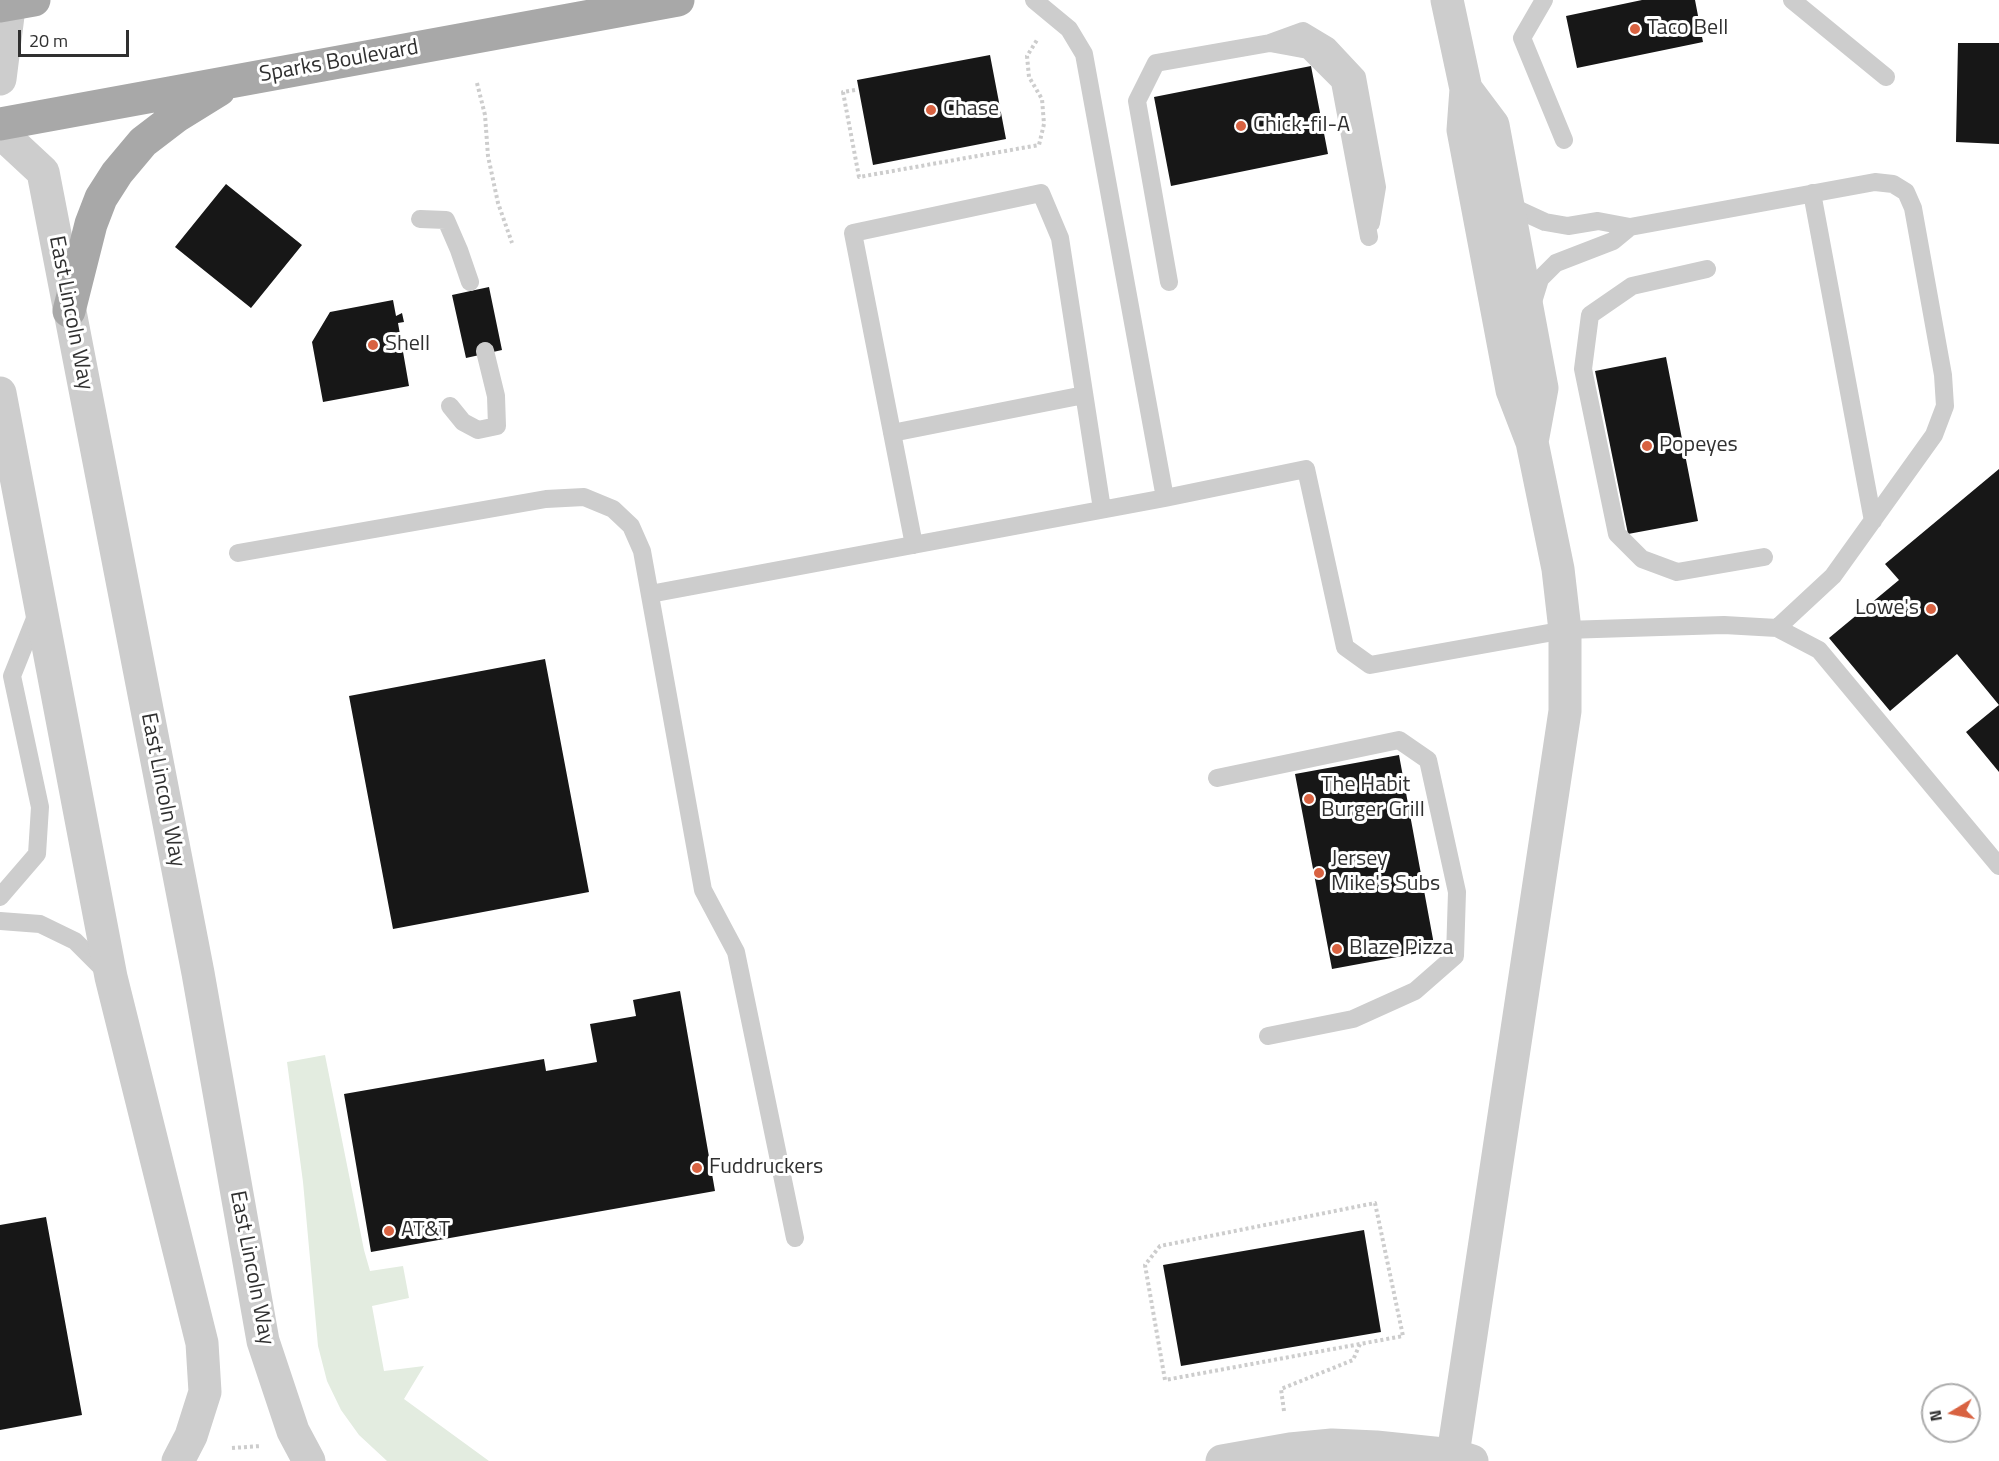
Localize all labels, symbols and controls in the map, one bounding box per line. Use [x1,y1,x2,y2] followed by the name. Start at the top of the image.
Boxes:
[1647,16,1728,42] place label: Taco Bell
[21,18,132,56] scale bar
[1628,22,1642,36] marker: Taco Bell
[29,27,68,54] text: 20 m
[257,35,421,89] street label: Sparks Boulevard
[943,97,999,123] place label: Chase
[924,103,938,117] marker: Chase
[1253,113,1350,139] place label: Chick-fil-A
[1234,119,1248,133] marker: Chick-fil-A
[42,234,98,392] street label: East Lincoln Way
[385,332,430,358] place label: Shell
[366,338,380,352] marker: Shell
[1659,433,1738,459] place label: Popeyes
[1640,439,1654,453] marker: Popeyes
[1855,596,1919,622] place label: Lowe's
[1924,602,1938,616] marker: Lowe's
[134,711,190,869] street label: East Lincoln Way
[1321,773,1425,824] place label: The Habit Burger Grill
[1302,792,1316,806] marker: The Habit Burger Grill
[1331,847,1440,898] place label: Jersey Mike's Subs
[1312,866,1326,880] marker: Jersey Mike's Subs
[1349,936,1453,962] place label: Blaze Pizza
[1330,942,1344,956] marker: Blaze Pizza
[709,1155,823,1181] place label: Fuddruckers
[690,1161,704,1175] marker: Fuddruckers
[223,1189,279,1347] street label: East Lincoln Way
[401,1218,450,1244] place label: AT&T
[382,1224,396,1238] marker: AT&T
[1921,1383,1981,1443] north arrow
[1922,1408,1948,1423] text: N

